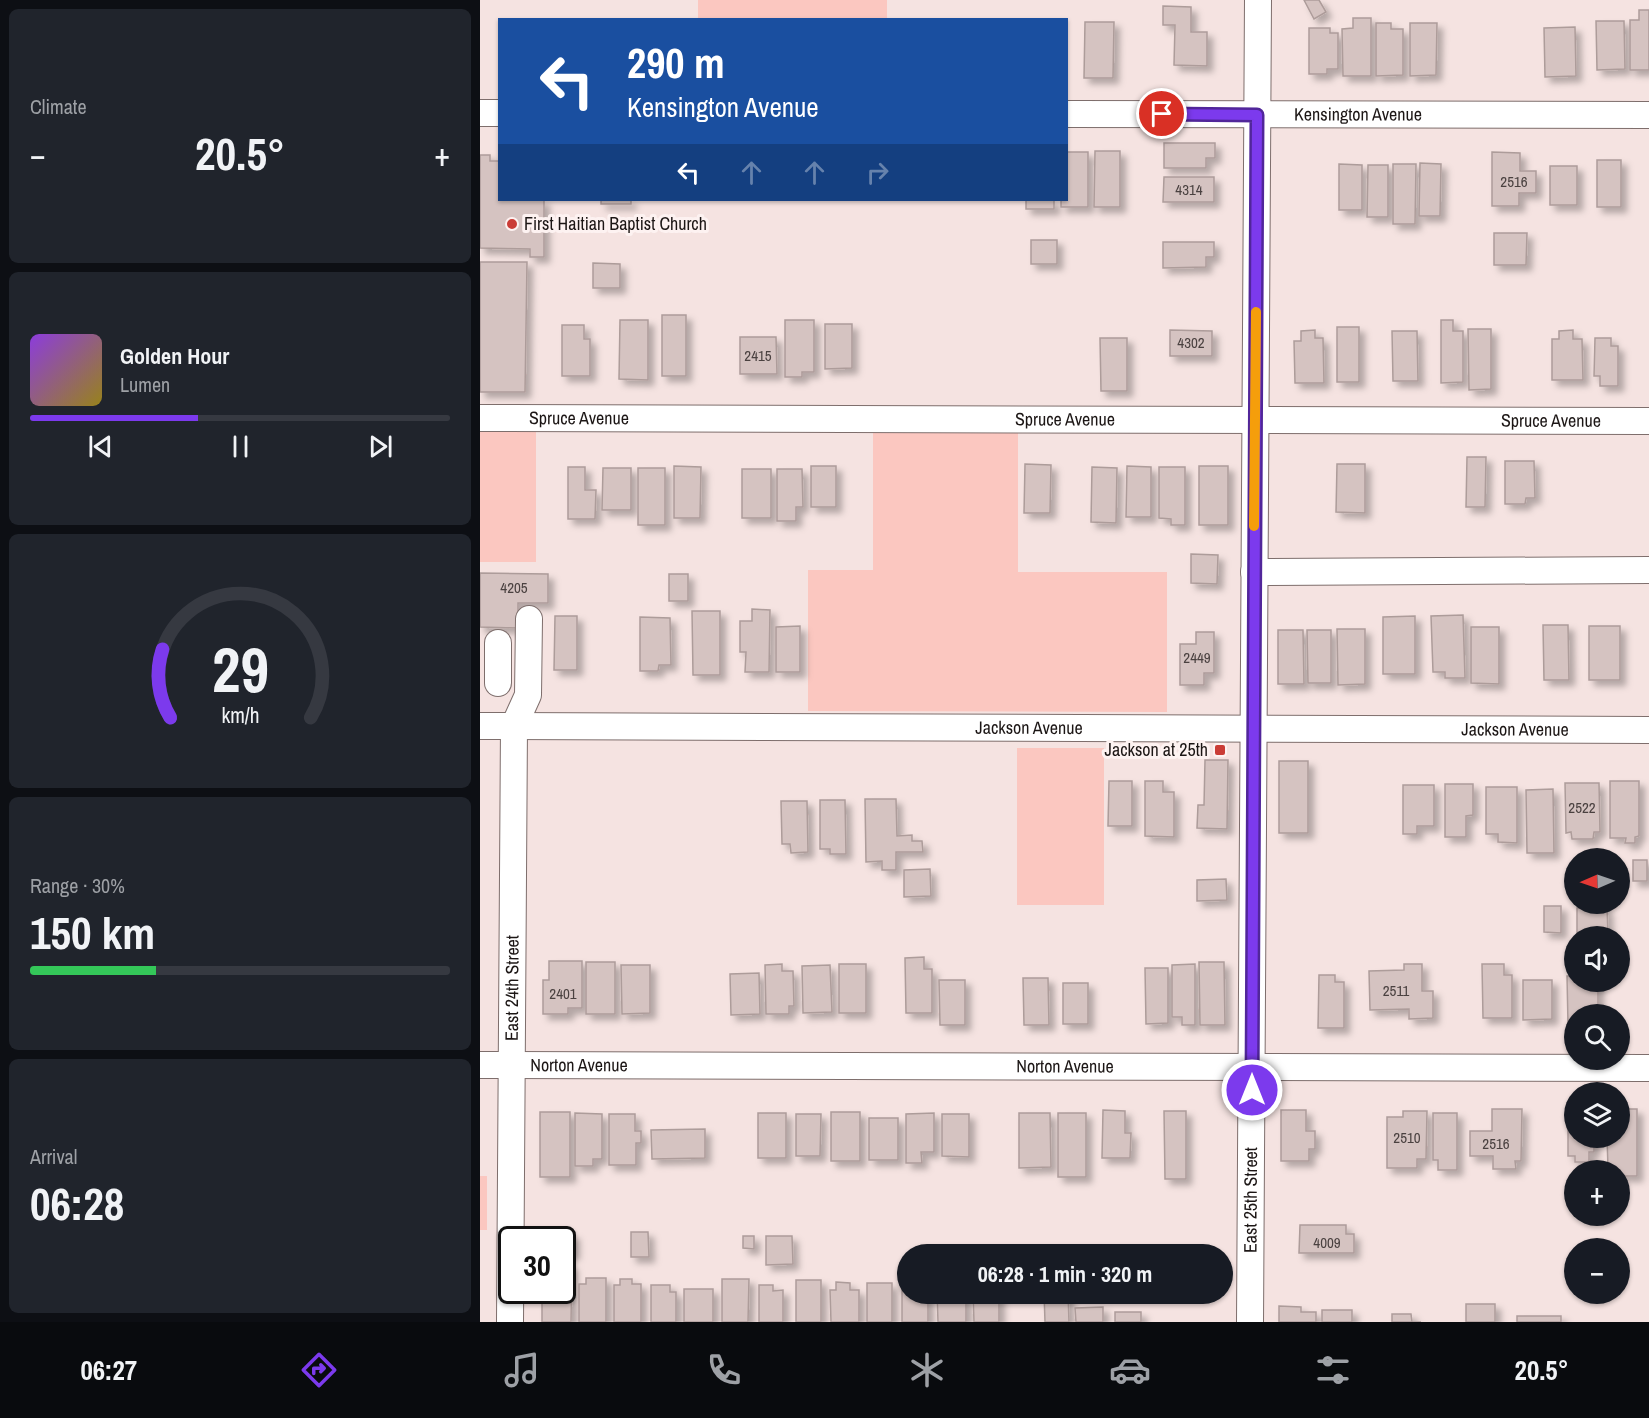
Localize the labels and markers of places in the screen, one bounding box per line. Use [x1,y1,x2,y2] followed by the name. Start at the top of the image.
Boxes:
[1136,88,1187,139] pin
[524,211,707,236] place label: First Haitian Baptist Church
[505,217,519,231] marker: First Haitian Baptist Church
[1105,737,1208,762] place label: Jackson at 25th
[1213,743,1227,757] marker: Jackson at 25th

